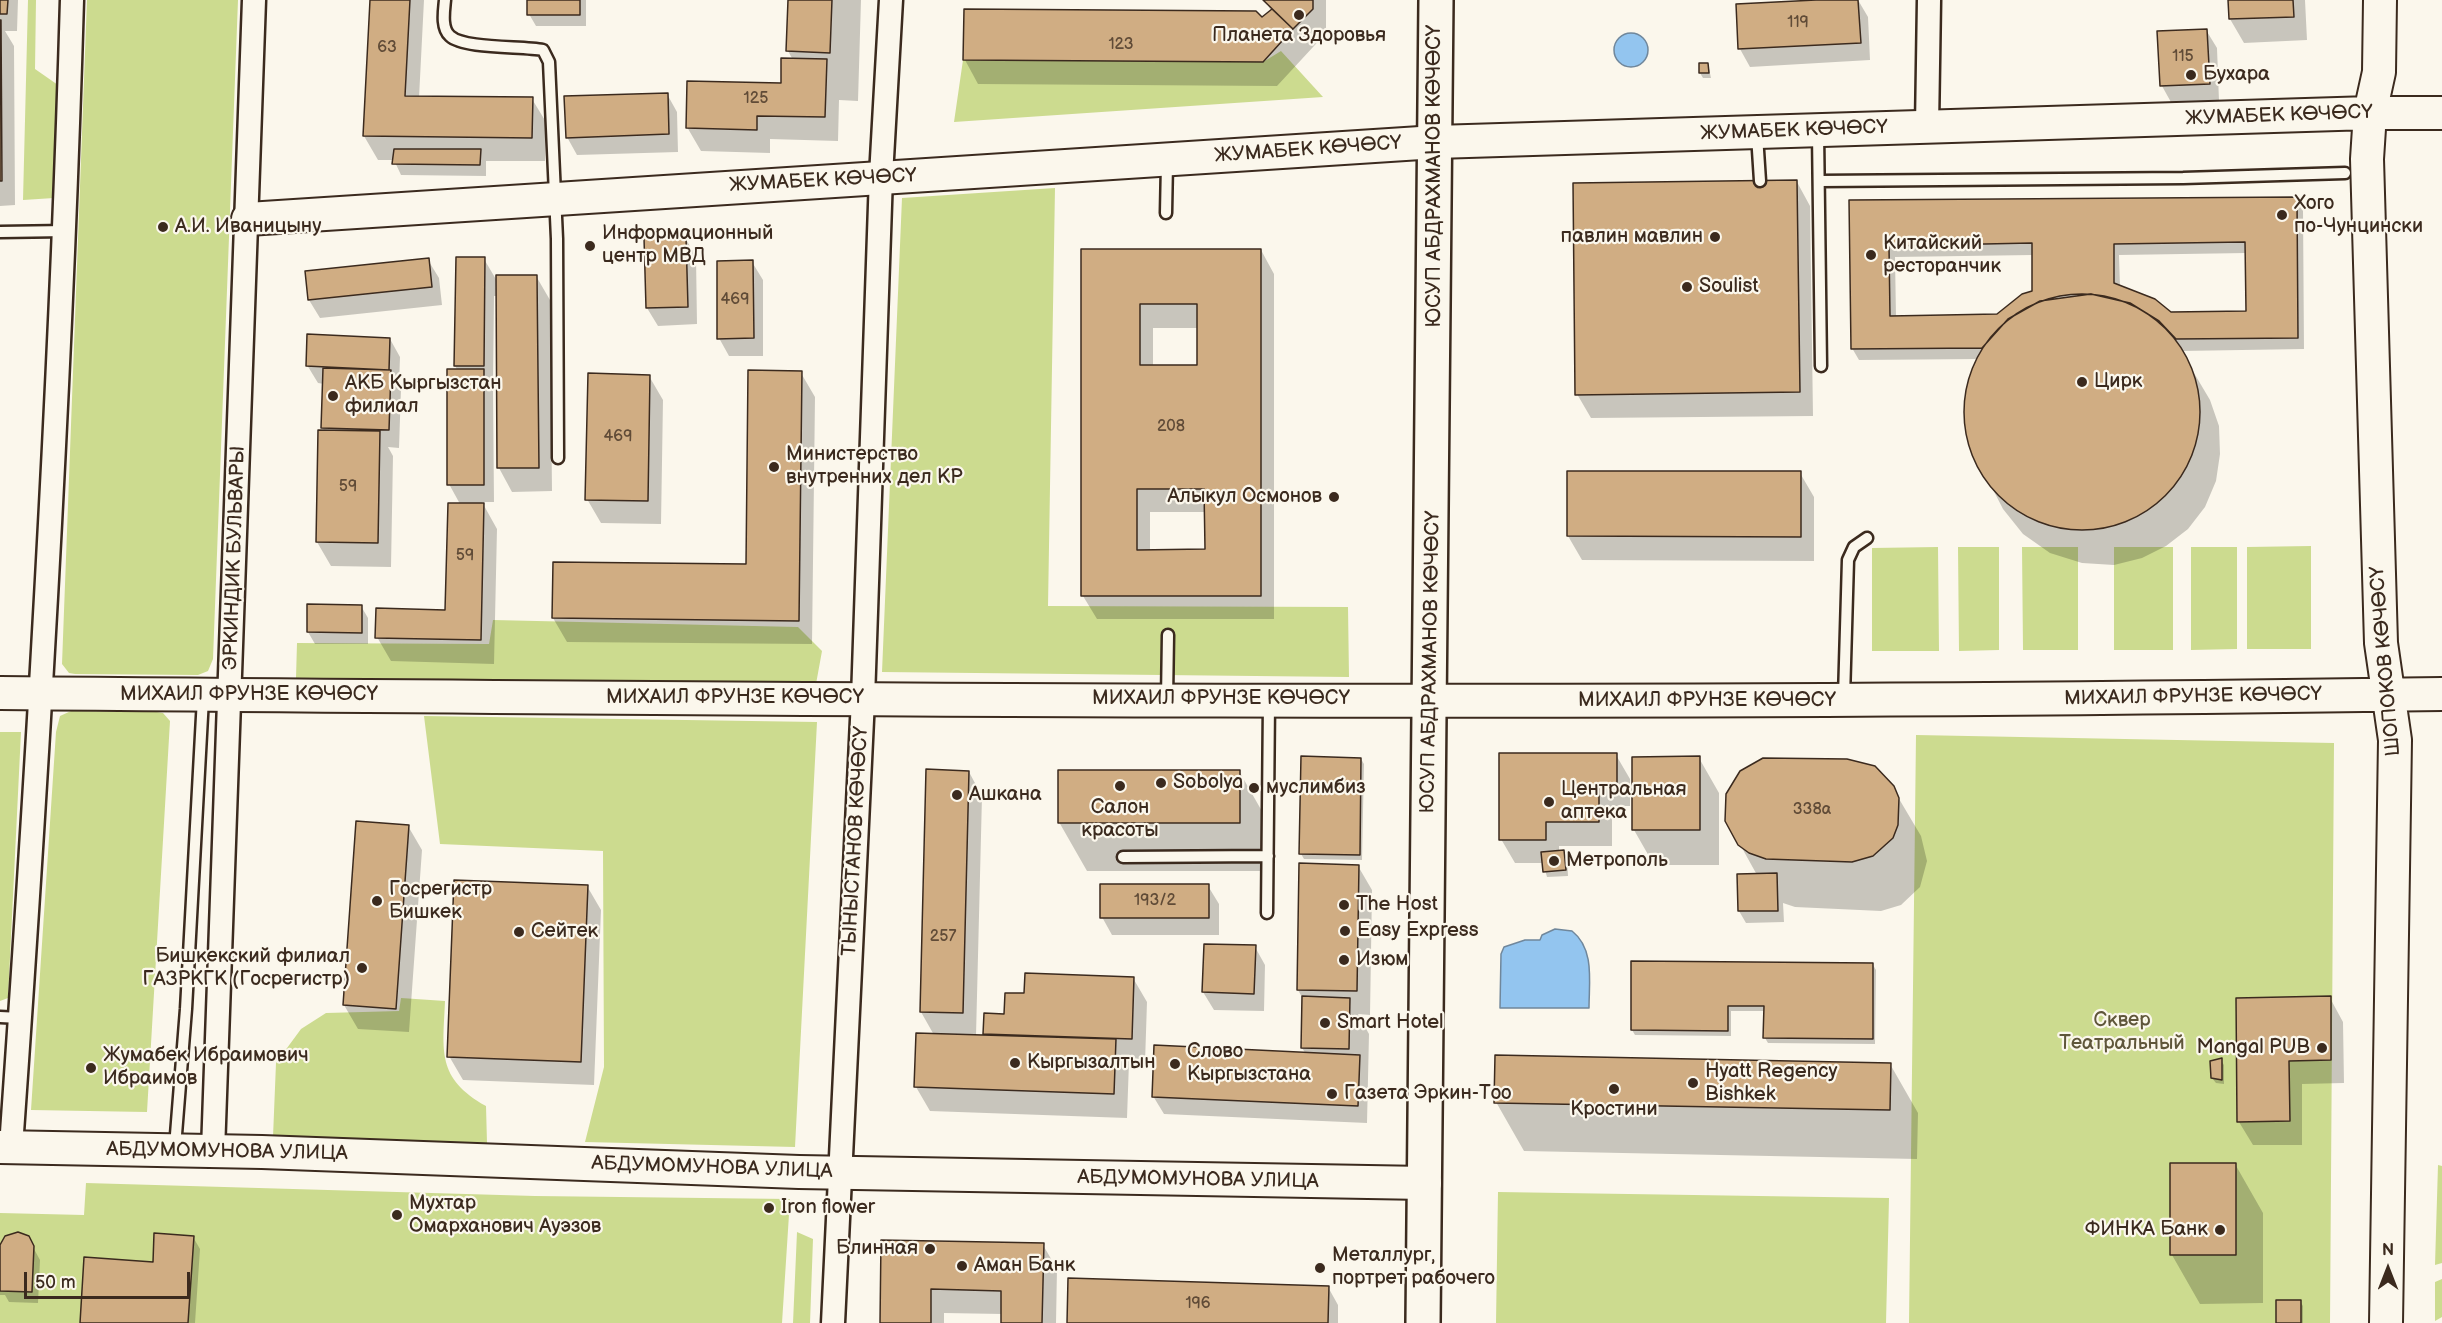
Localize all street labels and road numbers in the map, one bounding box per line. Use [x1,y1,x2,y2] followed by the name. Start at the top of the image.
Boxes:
[1423,25,1447,327] street label: ЮСУП АБДРАХМАНОВ КӨЧӨСҮ
[2185,101,2373,131] street label: ЖУМАБЕК КӨЧӨСҮ
[1700,116,1888,146] street label: ЖУМАБЕК КӨЧӨСҮ
[1214,131,1402,169] street label: ЖУМАБЕК КӨЧӨСҮ
[729,164,917,198] street label: ЖУМАБЕК КӨЧӨСҮ
[219,445,251,671] street label: ЭРКИНДИК БУЛЬВАРЫ
[1416,510,1446,814] street label: ЮСУП АБДРАХМАНОВ КӨЧӨСҮ
[2366,565,2406,757] street label: ШОПОКОВ КӨЧӨСҮ
[120,683,378,707] street label: МИХАИЛ ФРУНЗЕ КӨЧӨСҮ
[2064,683,2322,711] street label: МИХАИЛ ФРУНЗЕ КӨЧӨСҮ
[606,686,864,710] street label: МИХАИЛ ФРУНЗЕ КӨЧӨСҮ
[1092,687,1350,711] street label: МИХАИЛ ФРУНЗЕ КӨЧӨСҮ
[1578,689,1836,713] street label: МИХАИЛ ФРУНЗЕ КӨЧӨСҮ
[838,725,874,957] street label: ТЫНЫСТАНОВ КӨЧӨСҮ
[106,1138,348,1166] street label: АБДУМОМУНОВА УЛИЦА
[591,1152,833,1184] street label: АБДУМОМУНОВА УЛИЦА
[1077,1166,1319,1194] street label: АБДУМОМУНОВА УЛИЦА

